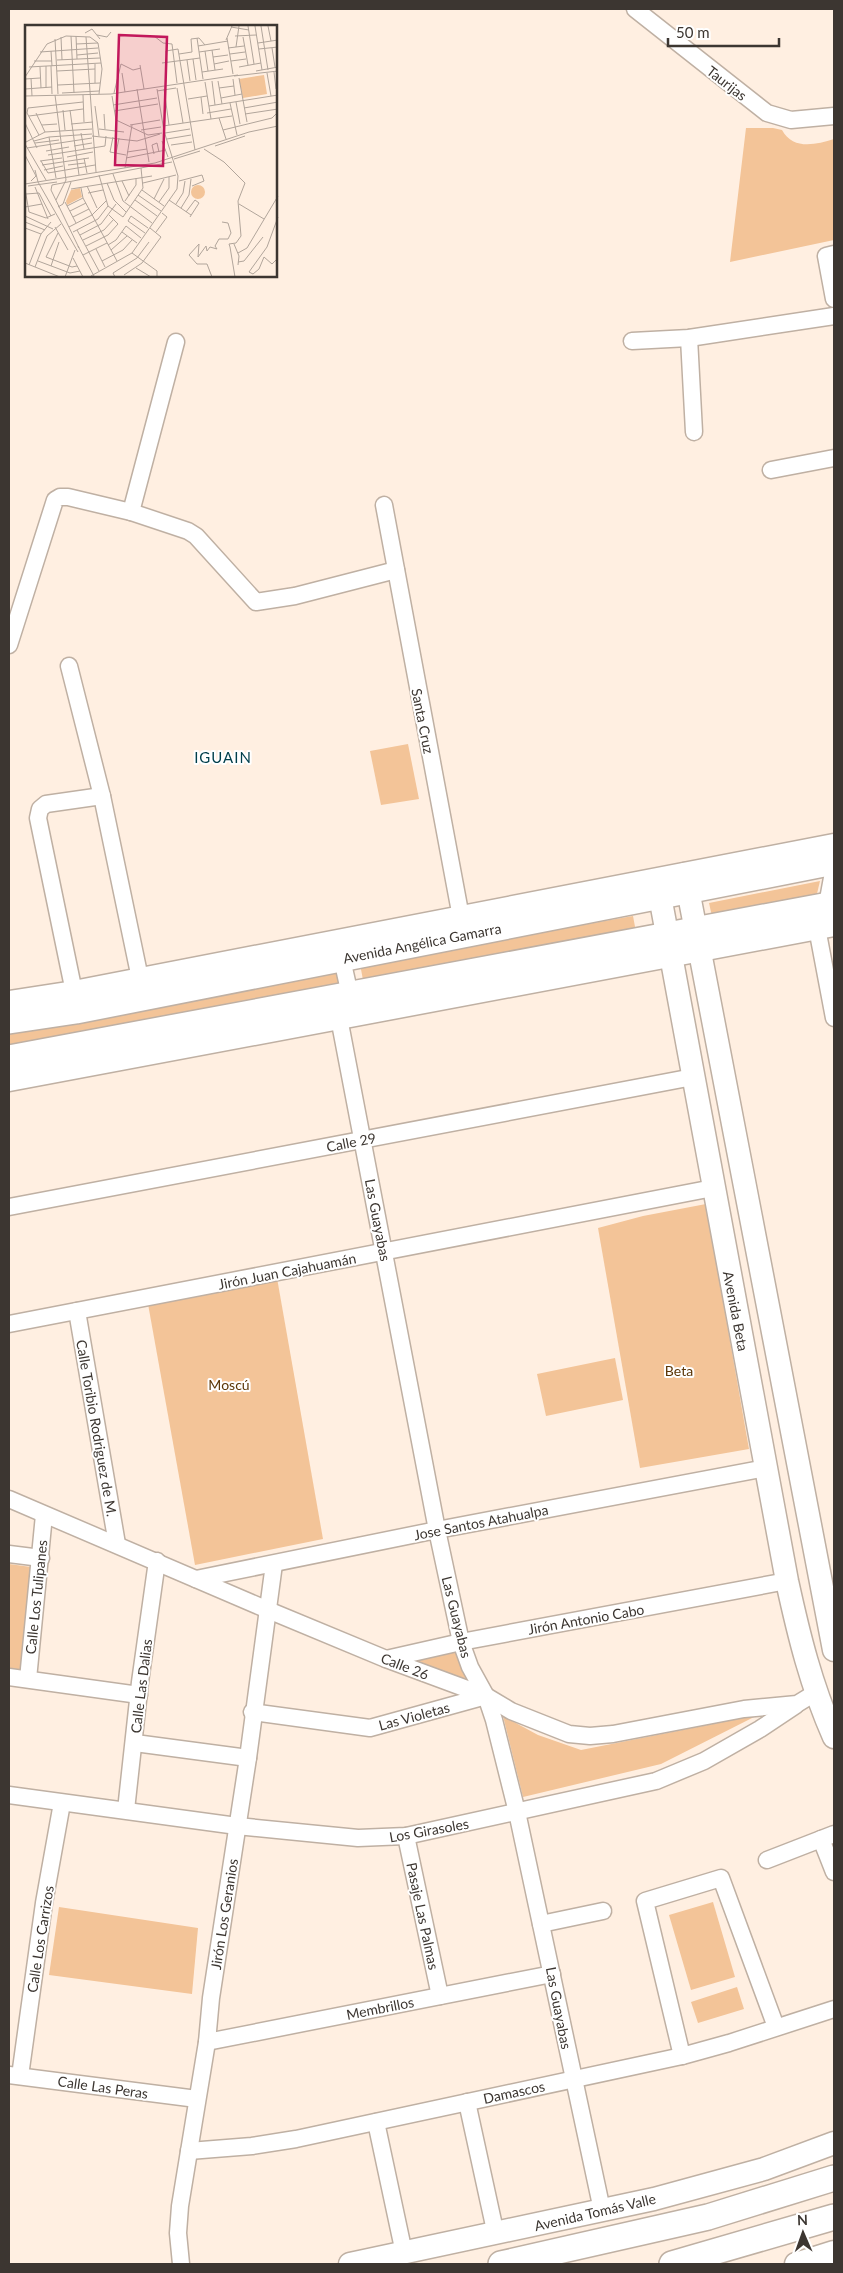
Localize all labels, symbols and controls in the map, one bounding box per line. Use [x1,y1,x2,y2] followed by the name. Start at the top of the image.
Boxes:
[668,15,779,47] scale bar
[676,23,710,41] text: 50 m
[25,25,278,278] inset map
[704,62,750,104] street label: Taurijas
[408,687,438,755] street label: Santa Cruz
[194,748,252,766] district label: IGUAIN
[341,919,503,967] street label: Avenida Angélica Gamarra
[325,1129,377,1155] street label: Calle 29
[362,1177,394,1263] street label: Las Guayabas
[217,1249,357,1293] street label: Jirón Juan Cajahuamán
[720,1270,752,1352] street label: Avenida Beta
[73,1338,121,1518] street label: Calle Toribio Rodriguez de M.
[665,1362,693,1379] park label: Beta
[208,1376,250,1393] park label: Moscú
[412,1501,550,1543] street label: Jose Santos Atahualpa
[22,1539,50,1655] street label: Calle Los Tulipanes
[439,1574,475,1660] street label: Las Guayabas
[527,1600,645,1638] street label: Jirón Antonio Cabo
[127,1638,155,1734] street label: Calle Las Dalias
[379,1649,431,1683] street label: Calle 26
[377,1698,451,1734] street label: Las Violetas
[388,1815,470,1845] street label: Los Girasoles
[207,1857,241,1971] street label: Jirón Los Geranios
[403,1861,443,1971] street label: Pasaje Las Palmas
[23,1884,57,1994] street label: Calle Los Carrizos
[543,1965,575,2051] street label: Las Guayabas
[345,1993,415,2023] street label: Membrillos
[57,2072,149,2102] street label: Calle Las Peras
[482,2077,546,2107] street label: Damascos
[533,2190,657,2234] street label: Avenida Tomás Valle
[778,2208,828,2258] north arrow
[797,2211,808,2228] text: N

